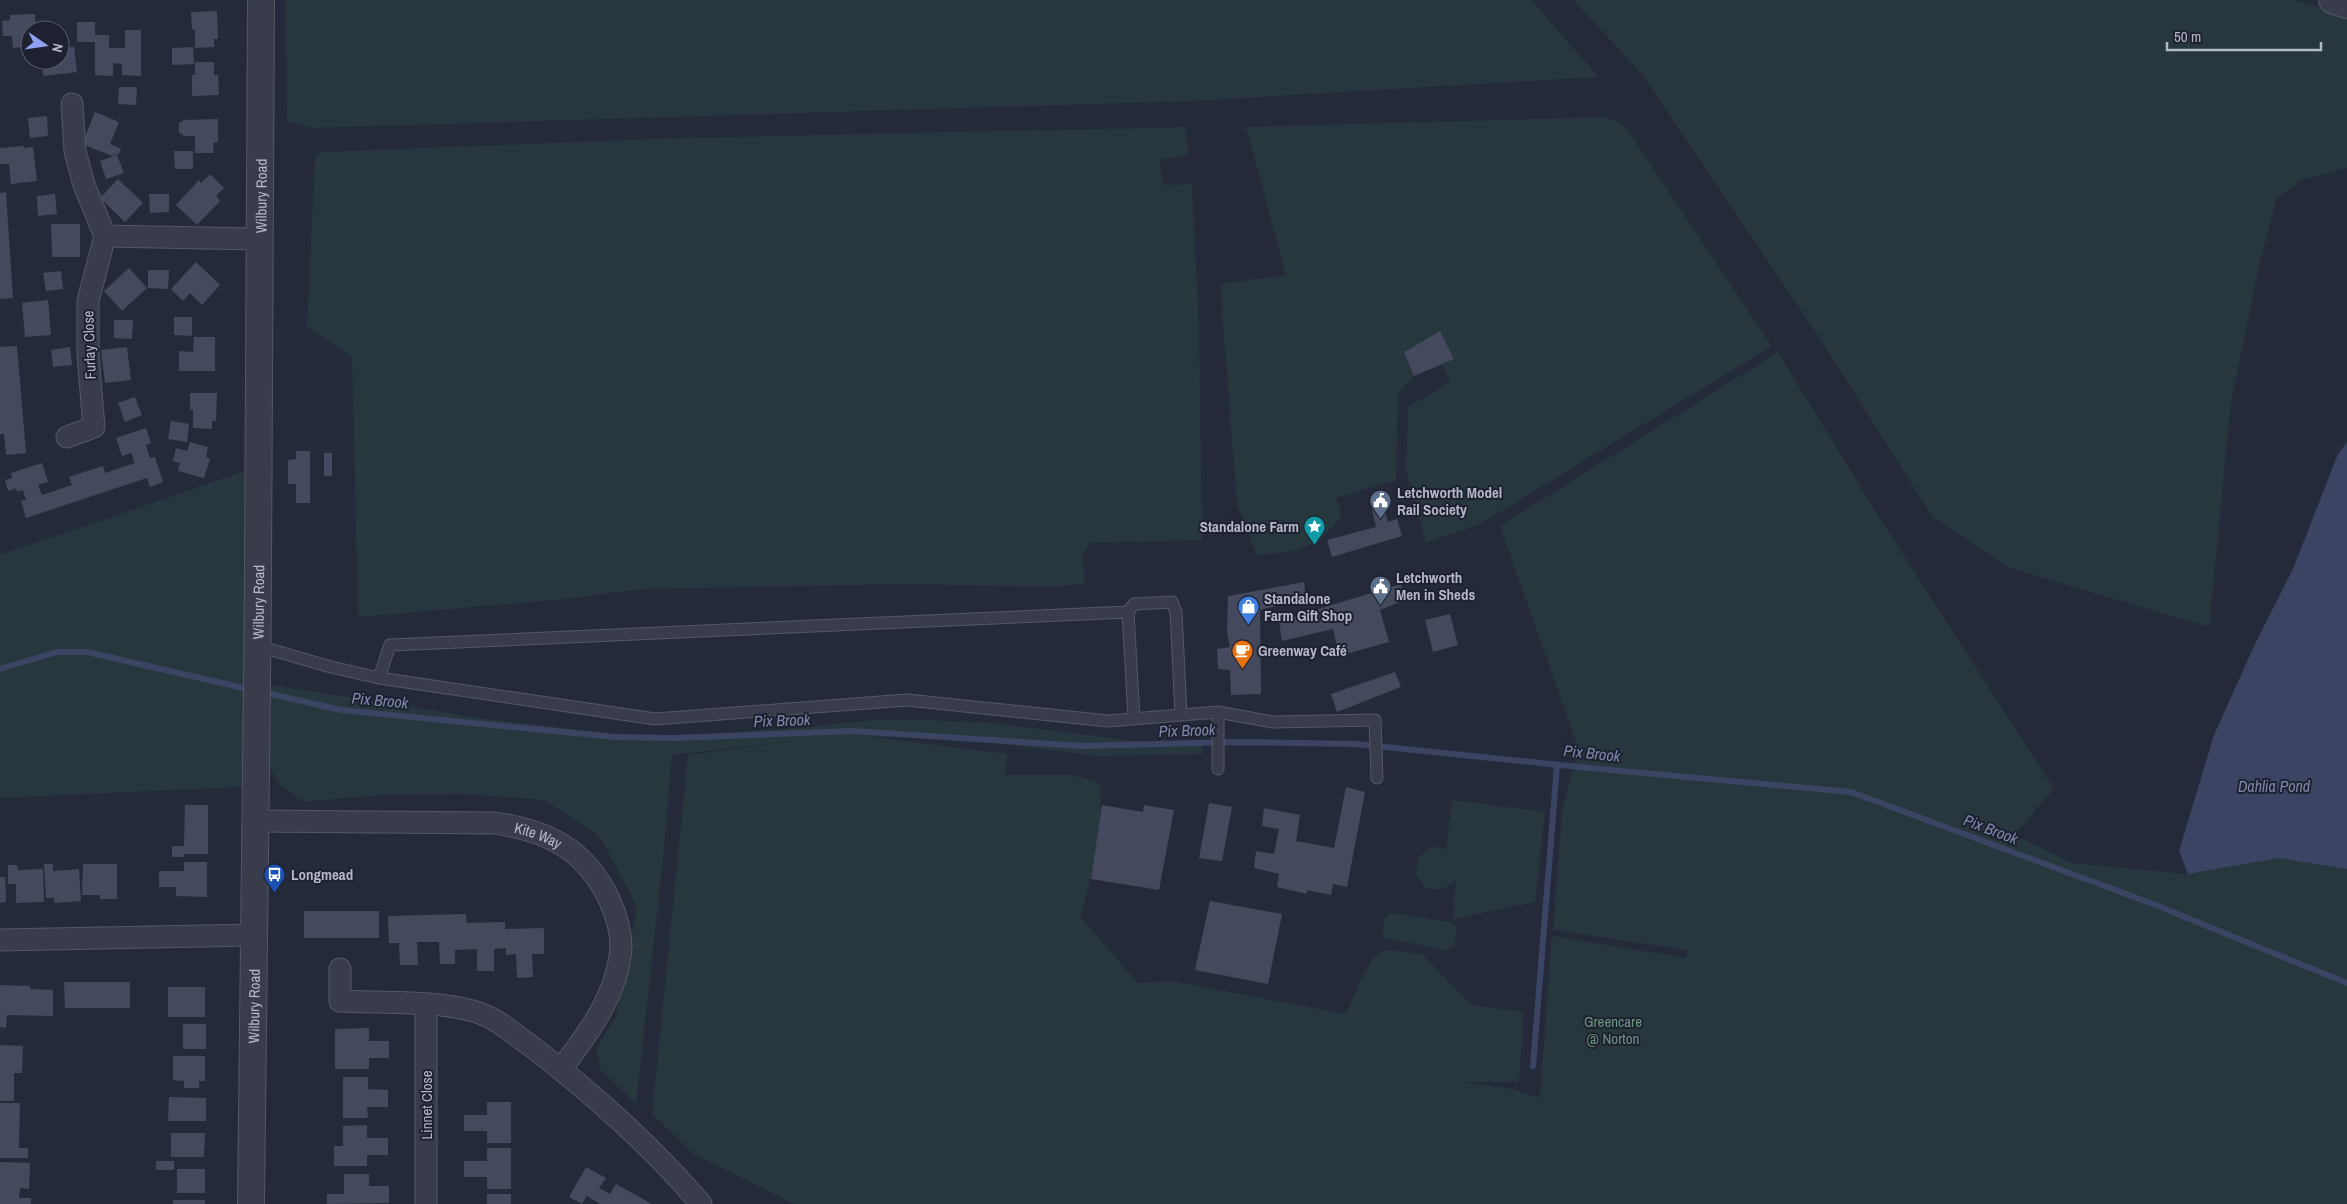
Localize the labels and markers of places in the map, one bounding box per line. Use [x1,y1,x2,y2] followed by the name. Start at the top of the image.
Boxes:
[1397,482,1502,520] place label: Letchworth Model Rail Society
[1369,489,1393,520] public building icon: Letchworth Model Rail Society
[1303,514,1327,545] place icon: Standalone Farm
[1200,516,1299,537] place label: Standalone Farm
[1396,567,1475,605] place label: Letchworth Men in Sheds
[1368,574,1392,605] public building icon: Letchworth Men in Sheds
[1264,588,1352,626] place label: Standalone Farm Gift Shop
[1236,595,1260,626] shop icon: Standalone Farm Gift Shop
[1230,638,1254,669] cafe icon: Greenway Café
[1258,640,1347,661] place label: Greenway Café
[263,862,287,893] bus stop icon: Longmead
[291,864,353,885] place label: Longmead

